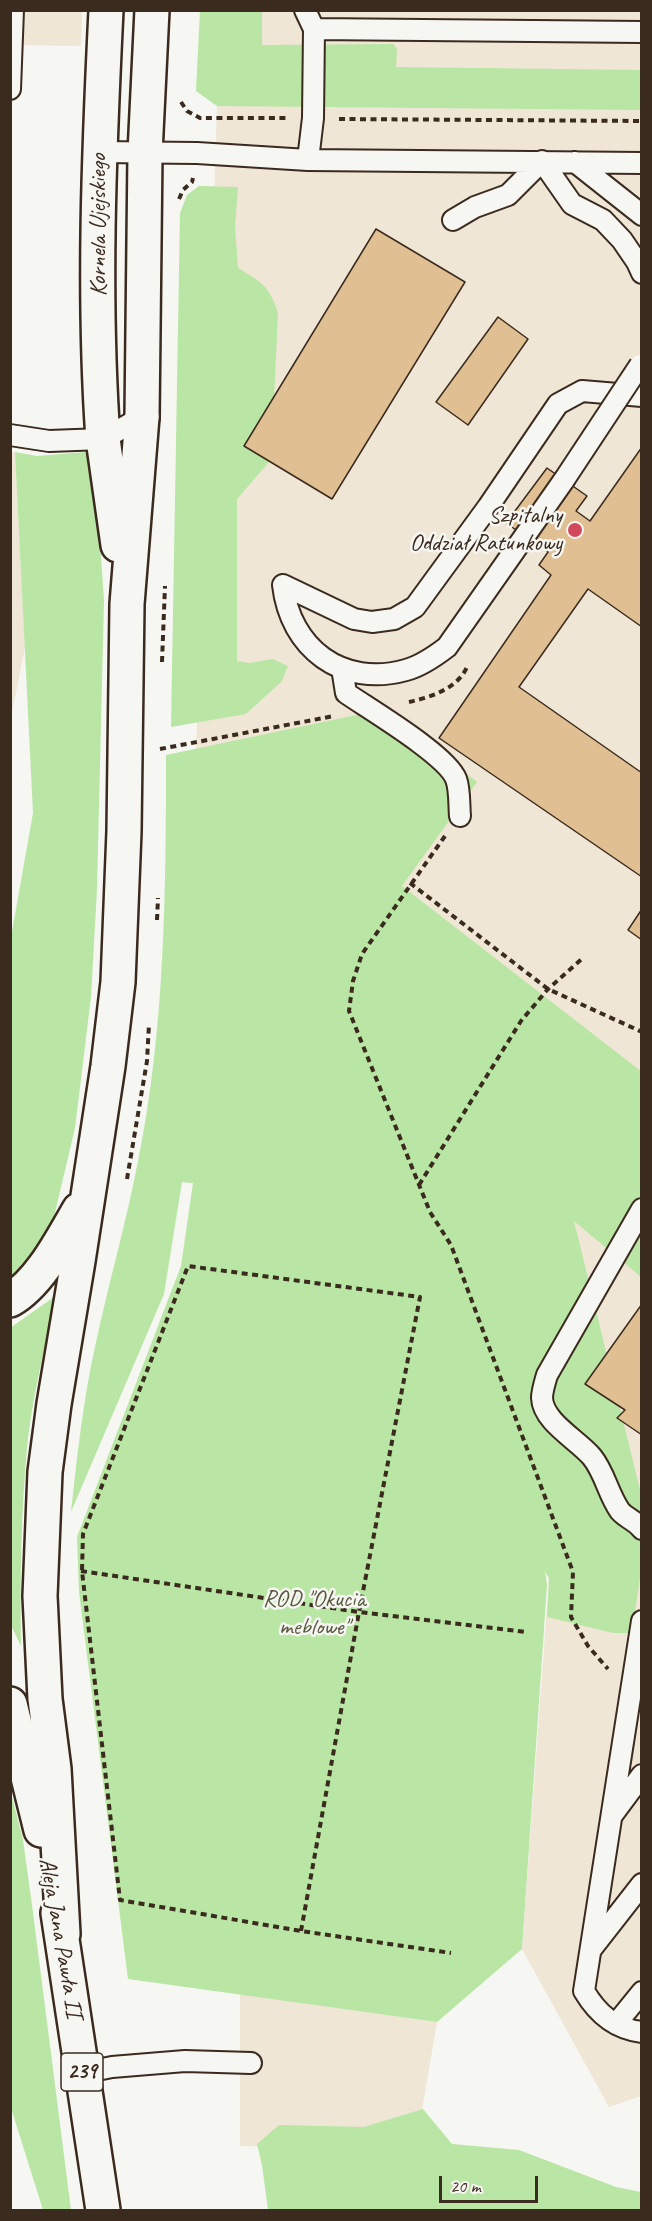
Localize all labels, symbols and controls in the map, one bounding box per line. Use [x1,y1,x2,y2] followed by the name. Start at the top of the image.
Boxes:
[85,154,113,296] street label: Kornela Ujejskiego
[410,502,562,558] place label: Szpitalny Oddział Ratunkowy
[566,521,584,539] marker: Szpitalny Oddział Ratunkowy
[263,1586,365,1642] park label: ROD "Okucia meblowe"
[32,1856,88,2020] street label: Aleja Jana Pawła II
[61,2053,103,2091] road number: 239
[442,2164,541,2202] scale bar
[450,2175,481,2197] text: 20 m

